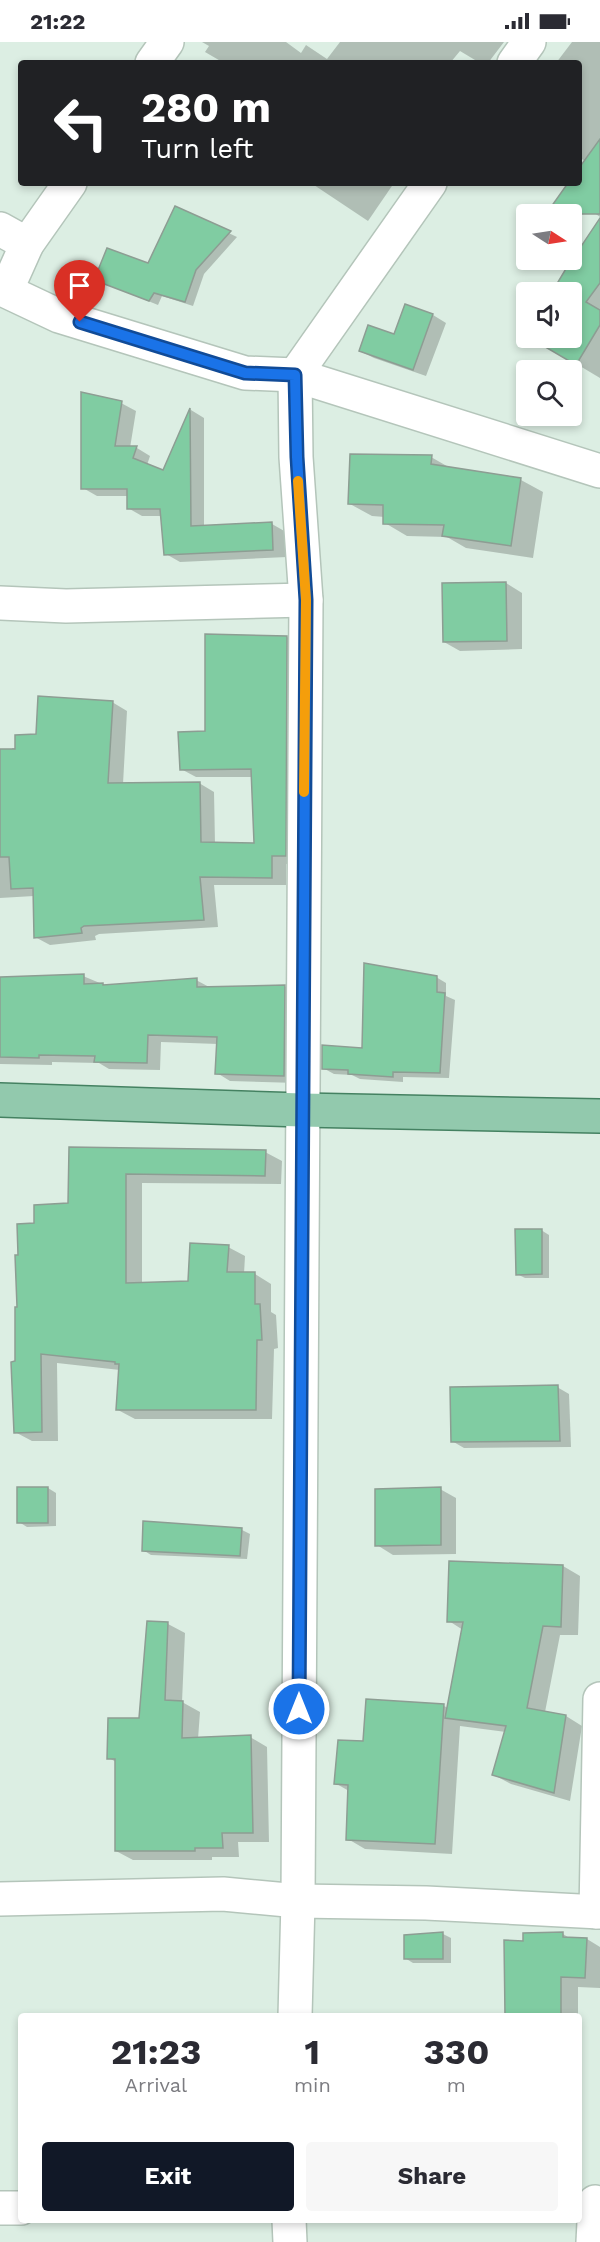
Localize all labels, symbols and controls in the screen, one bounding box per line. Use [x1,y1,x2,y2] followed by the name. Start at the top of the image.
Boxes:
[30,9,85,34] text: 21:22
[141,83,271,132] text: 280 m
[42,84,120,162] icon: left
[141,133,253,165] text: Turn left
[516,204,582,270] north arrow
[516,204,582,426] map controls
[54,260,105,322] pin
[63,269,96,302] icon: arrive
[516,282,582,348] button: sound
[516,360,582,426] button: search
[267,1677,331,1741] position arrow
[111,2031,201,2073] text: 21:23
[305,2031,320,2073] text: 1
[423,2031,489,2073] text: 330
[125,2073,187,2097] text: Arrival
[294,2073,331,2097] text: min
[447,2073,466,2097] text: m
[42,2142,294,2211] button: Exit
[306,2142,558,2211] button: Share

